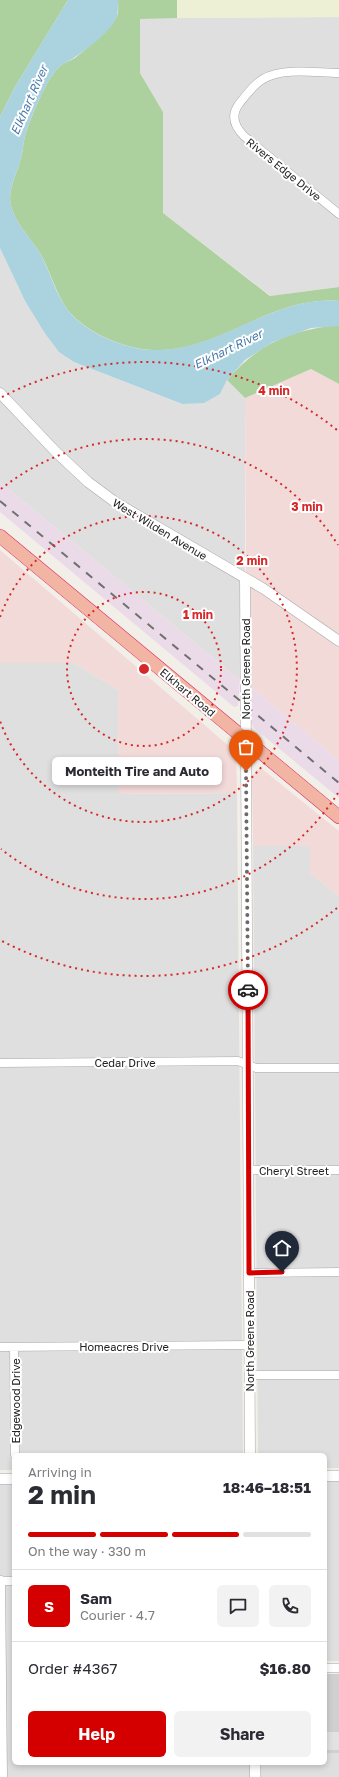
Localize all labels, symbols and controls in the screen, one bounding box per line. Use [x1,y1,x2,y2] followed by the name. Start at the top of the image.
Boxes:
[7,61,52,137] water label: Elkhart River
[244,135,324,203] street label: Rivers Edge Drive
[191,325,267,372] water label: Elkhart River
[258,383,290,398] text: 4 min
[110,496,210,562] street label: West Wilden Avenue
[291,499,323,514] text: 3 min
[236,553,268,568] text: 2 min
[183,607,213,622] text: 1 min
[239,619,252,719] street label: North Greene Road
[137,662,151,676] centre of rings
[158,665,218,719] street label: Elkhart Road
[229,730,263,771] pin
[235,736,257,758] icon: bag
[52,757,222,785] callout: Monteith Tire and Auto
[65,763,209,779] text: Monteith Tire and Auto
[228,970,268,1010] courier
[237,979,259,1001] icon: car
[94,1056,156,1069] street label: Cedar Drive
[259,1164,329,1177] street label: Cheryl Street
[265,1231,299,1272] pin
[271,1237,293,1259] icon: home
[243,1291,256,1391] street label: North Greene Road
[79,1340,169,1353] street label: Homeacres Drive
[9,1358,22,1444] street label: Edgewood Drive
[28,1464,92,1480] text: Arriving in
[223,1478,311,1496] text: 18:46–18:51
[28,1479,96,1510] text: 2 min
[28,1543,146,1559] text: On the way · 330 m
[217,1585,259,1627] button: chat
[269,1585,311,1627] button: phone
[80,1589,112,1607] text: Sam
[44,1597,54,1615] text: S
[80,1607,155,1623] text: Courier · 4.7
[28,1659,117,1677] text: Order #4367
[260,1659,311,1677] text: $16.80
[28,1711,166,1757] button: Help
[174,1711,311,1757] button: Share

